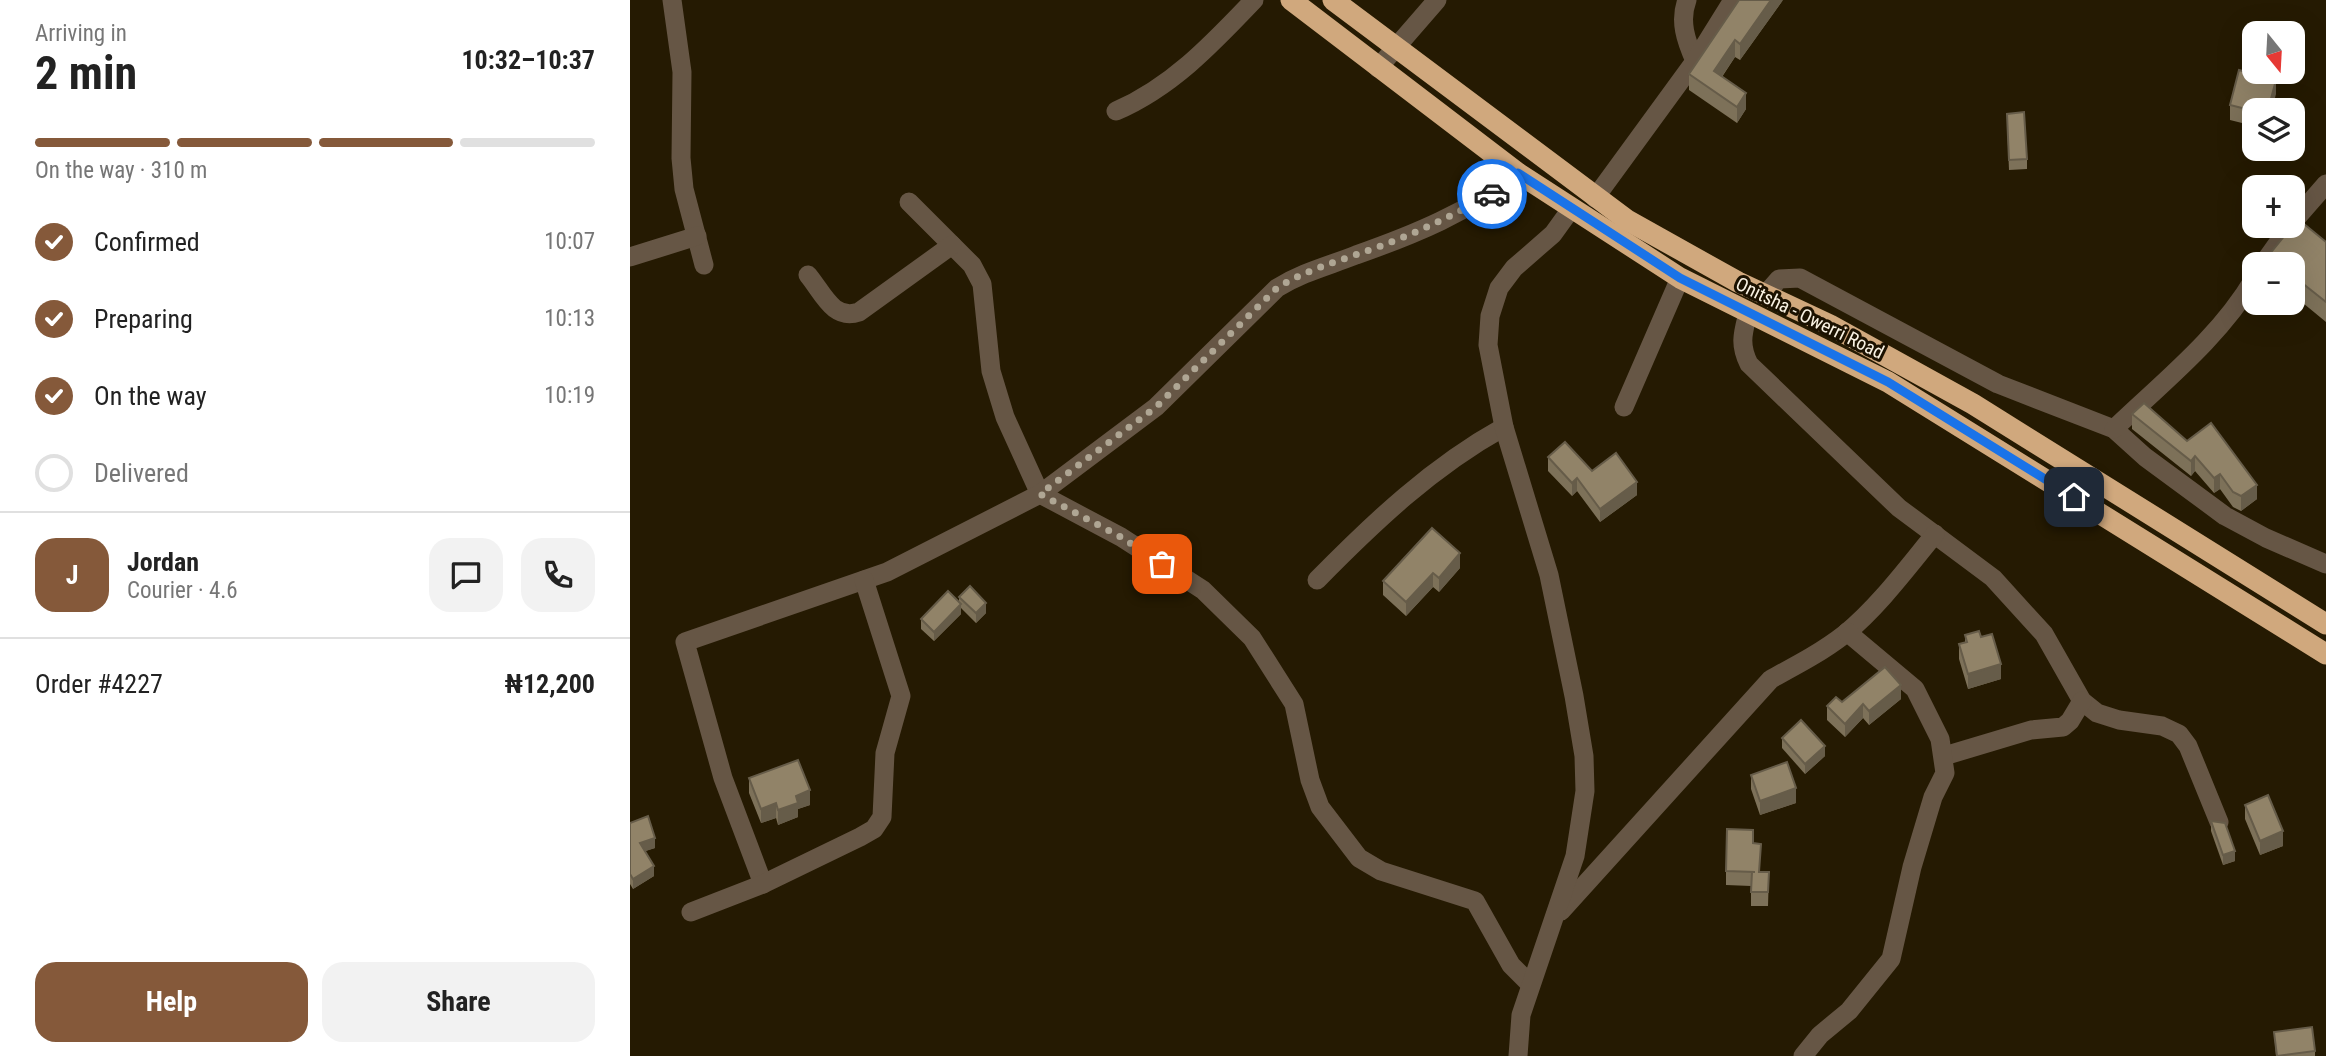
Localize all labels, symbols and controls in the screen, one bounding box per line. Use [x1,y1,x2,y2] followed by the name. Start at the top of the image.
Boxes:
[35,20,127,47] text: Arriving in
[2242,21,2305,84] north arrow
[2242,21,2305,315] map controls
[461,45,595,75] text: 10:32–10:37
[35,46,137,100] text: 2 min
[2242,98,2305,161] button: layers
[35,157,207,184] text: On the way · 310 m
[1457,159,1527,229] courier
[1473,175,1511,213] icon: car
[2242,175,2305,238] button: +
[35,223,73,261] icon: check
[94,227,200,257] text: Confirmed
[544,228,595,255] text: 10:07
[2242,252,2305,315] button: −
[1732,272,1888,364] street label: Onitsha - Owerri Road
[35,300,73,338] icon: check
[94,304,193,334] text: Preparing
[544,305,595,332] text: 10:13
[35,377,73,415] icon: check
[94,381,207,411] text: On the way
[544,382,595,409] text: 10:19
[94,458,189,488] text: Delivered
[2044,467,2104,527] pin
[2055,478,2093,516] icon: home
[1132,534,1192,594] pin
[429,538,503,612] button: chat
[521,538,595,612] button: phone
[1143,545,1181,583] icon: bag
[127,547,199,577] text: Jordan
[66,560,78,590] text: J
[127,577,238,604] text: Courier · 4.6
[35,669,163,699] text: Order #4227
[504,669,595,699] text: ₦12,200
[35,962,308,1042] button: Help
[322,962,595,1042] button: Share

